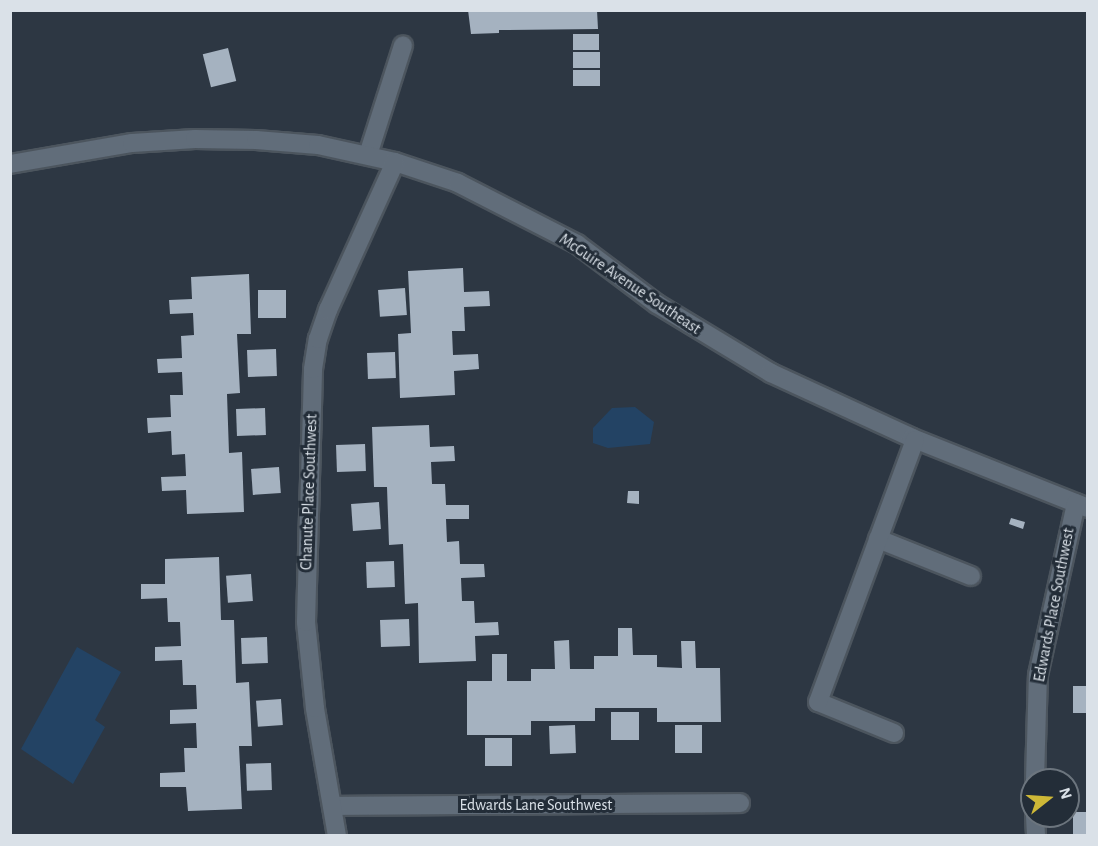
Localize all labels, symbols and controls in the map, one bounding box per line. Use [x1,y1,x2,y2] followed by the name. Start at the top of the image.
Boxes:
[556,229,704,339] street label: McGuire Avenue Southeast
[297,414,321,570] street label: Chanute Place Southwest
[1030,526,1078,684] street label: Edwards Place Southwest
[1020,768,1080,828] north arrow
[1056,786,1075,801] text: N
[460,795,612,815] street label: Edwards Lane Southwest

